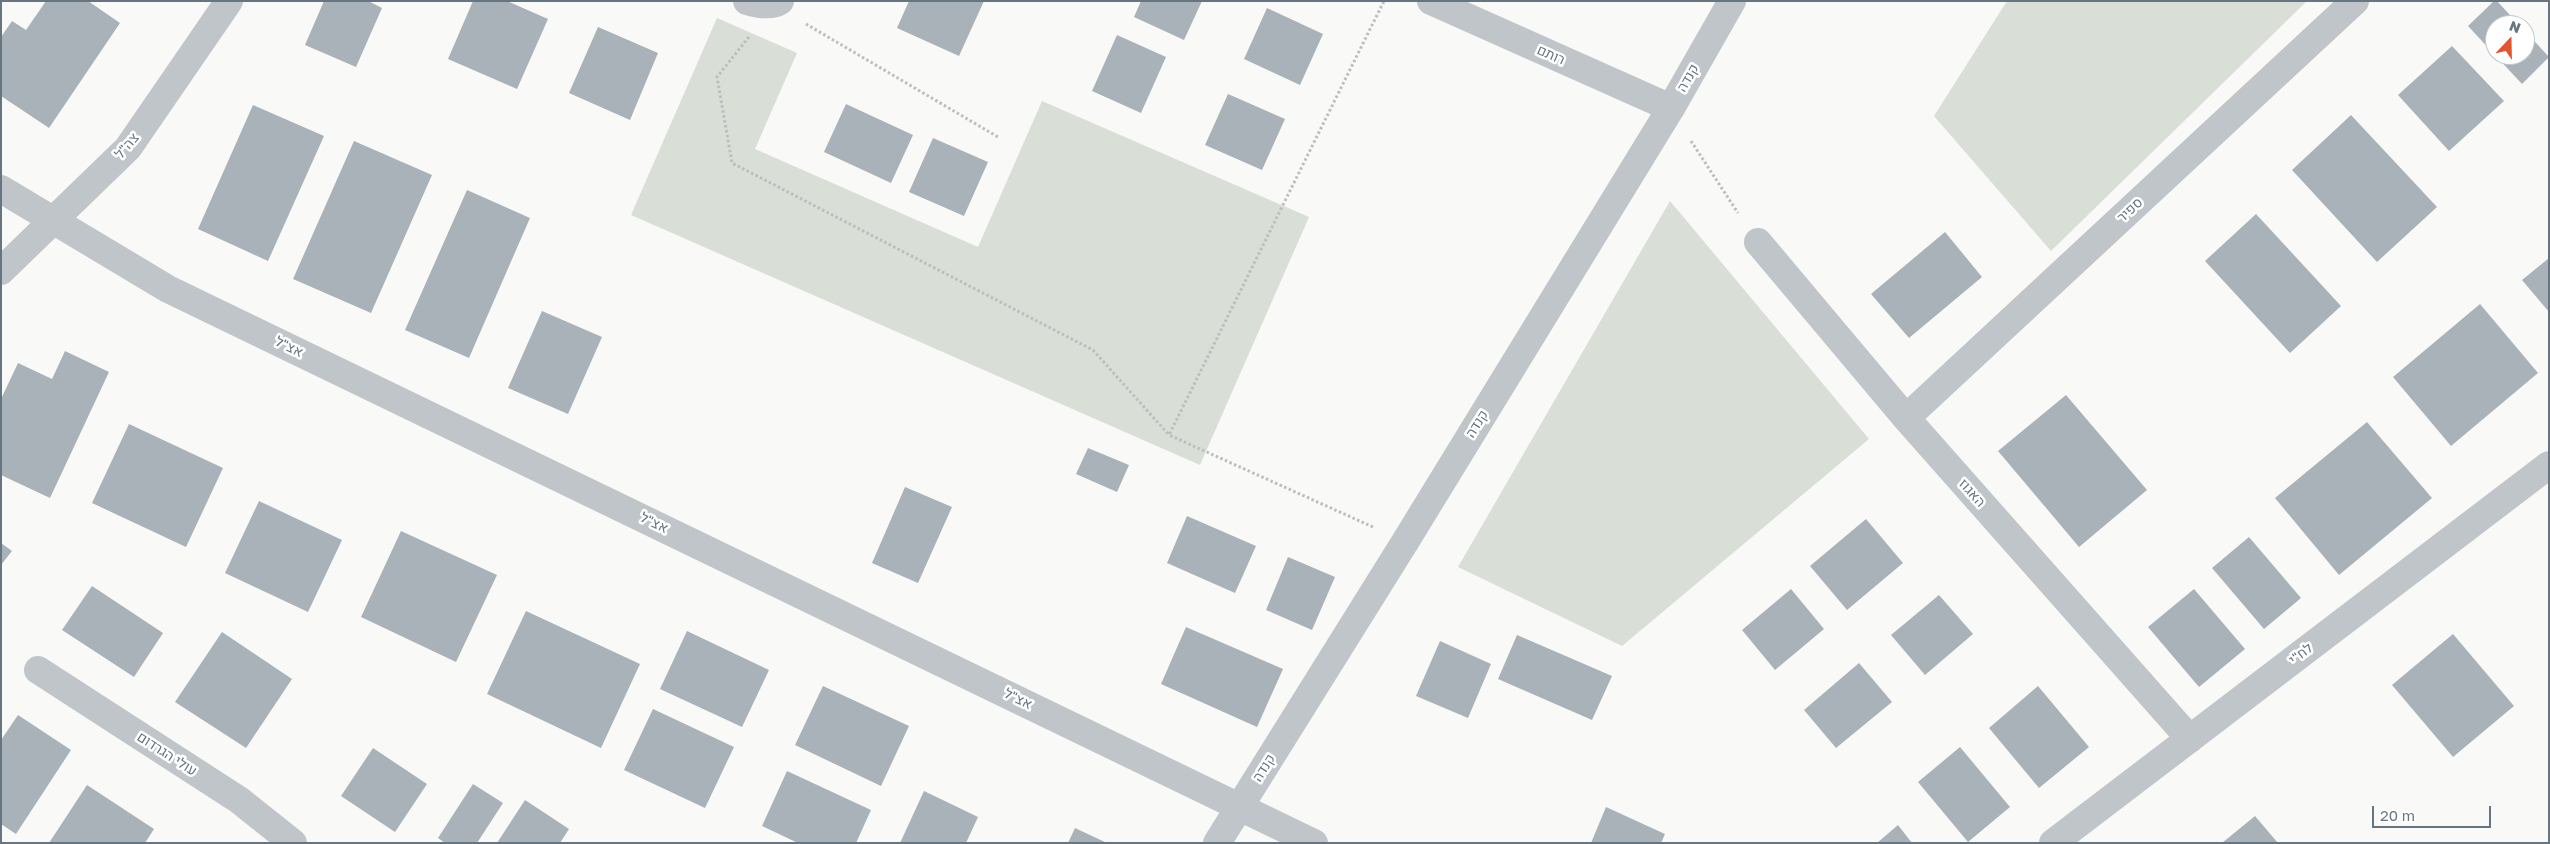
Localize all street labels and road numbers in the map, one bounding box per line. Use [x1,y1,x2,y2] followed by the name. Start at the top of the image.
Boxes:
[1535,42,1567,68] street label: רותם
[1673,61,1703,95] street label: קנדה
[111,130,143,162] street label: צה"ל
[2114,194,2146,226] street label: ספיר
[272,333,306,361] street label: אצ"ל
[1462,407,1492,441] street label: קנדה
[1955,476,1989,510] street label: האגוז
[637,509,671,537] street label: אצ"ל
[2286,640,2316,668] street label: לח"י
[1001,685,1035,713] street label: אצ"ל
[134,728,200,780] street label: עולי הגרדום
[1249,751,1279,785] street label: קנדה

